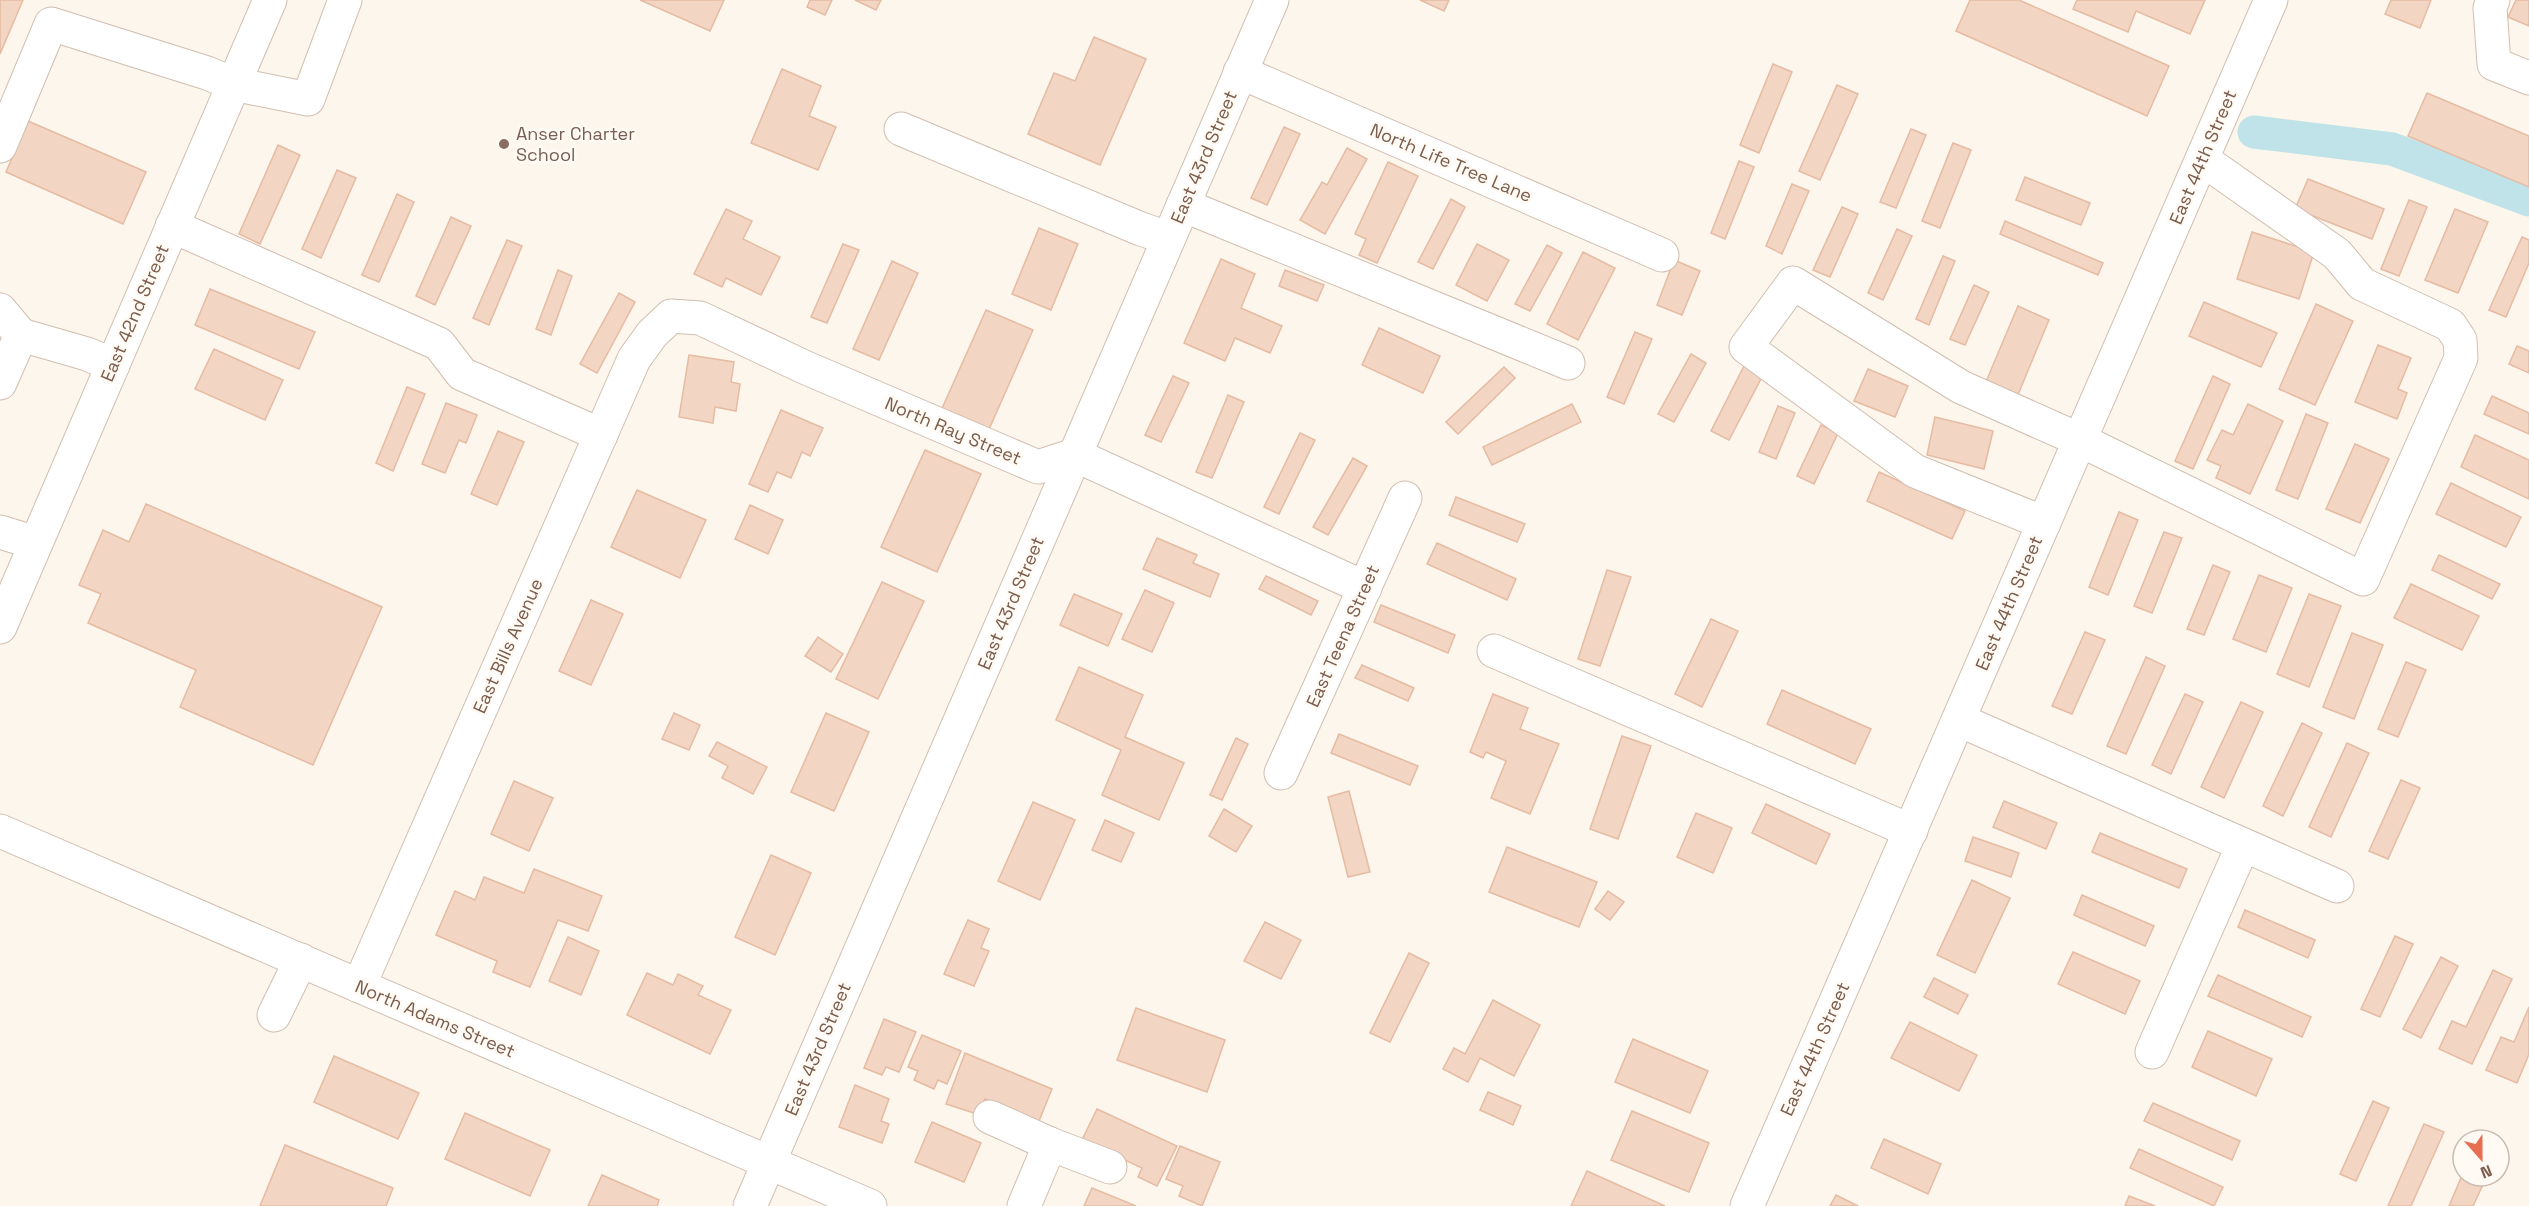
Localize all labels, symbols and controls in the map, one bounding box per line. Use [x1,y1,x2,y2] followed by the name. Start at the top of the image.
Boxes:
[2164,86,2241,228] street label: East 44th Street
[1165,87,1242,227] street label: East 43rd Street
[1367,118,1536,207] street label: North Life Tree Lane
[516,122,635,166] place label: Anser Charter School
[497,137,511,151] marker: Anser Charter School
[95,241,174,385] street label: East 42nd Street
[882,391,1025,470] street label: North Ray Street
[1970,532,2047,674] street label: East 44th Street
[972,533,1049,673] street label: East 43rd Street
[1301,561,1384,710] street label: East Teena Street
[468,575,548,717] street label: East Bills Avenue
[352,974,519,1063] street label: North Adams Street
[1775,978,1854,1119] street label: East 44th Street
[779,979,856,1119] street label: East 43rd Street
[2451,1128,2511,1188] north arrow
[2477,1160,2495,1183] text: N

